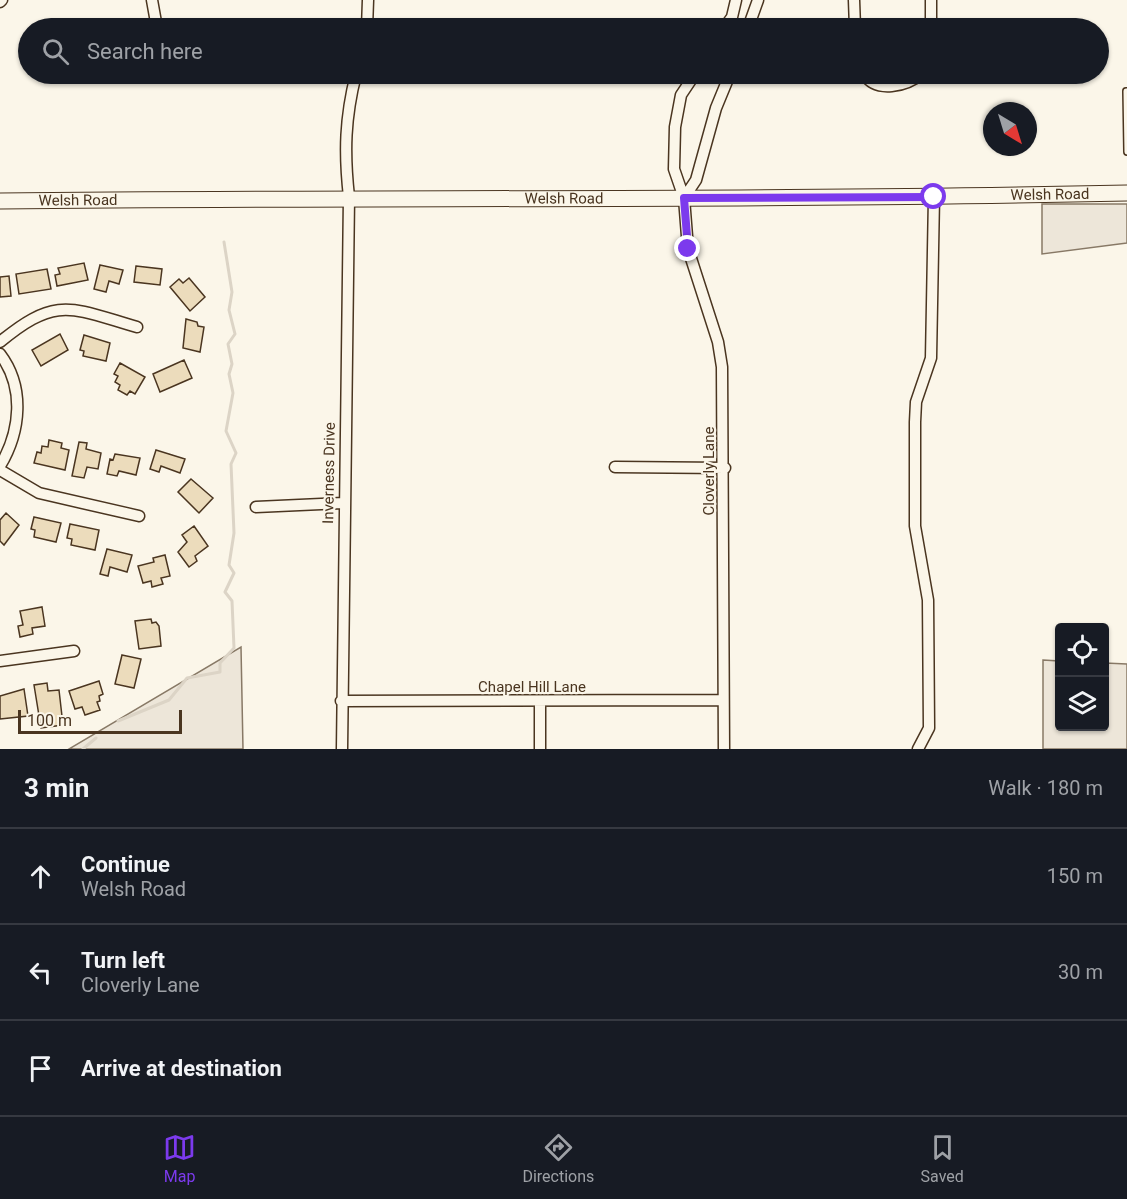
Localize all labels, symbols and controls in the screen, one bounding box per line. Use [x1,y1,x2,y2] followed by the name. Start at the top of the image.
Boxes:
[18,18,1109,84] search box
[39,35,72,68] icon: search
[87,39,203,64] text: Search here
[983,102,1037,156] north arrow
[920,183,946,209] route start
[1010,185,1090,204] street label: Welsh Road
[525,189,603,208] street label: Welsh Road
[38,191,118,210] street label: Welsh Road
[674,235,700,261] route end
[319,422,339,524] street label: Inverness Drive
[700,426,718,516] street label: Cloverly Lane
[1055,623,1109,731] map controls
[1055,623,1109,677] button: locate
[1055,677,1109,731] button: layers
[478,678,586,696] street label: Chapel Hill Lane
[18,707,182,734] scale bar
[27,711,72,730] text: 100 m
[24,773,89,803] text: 3 min
[988,776,1103,800] text: Walk · 180 m
[81,852,170,877] text: Continue
[24,860,57,893] icon: ahead
[1047,864,1103,888] text: 150 m
[81,877,186,901] text: Welsh Road
[81,948,165,973] text: Turn left
[24,956,57,989] icon: left
[1058,960,1103,984] text: 30 m
[81,973,200,997] text: Cloverly Lane
[24,1052,57,1085] icon: arrive
[81,1056,282,1081] text: Arrive at destination
[163,1131,196,1186] tab: Map
[522,1131,594,1186] tab: Directions
[921,1131,964,1186] tab: Saved

